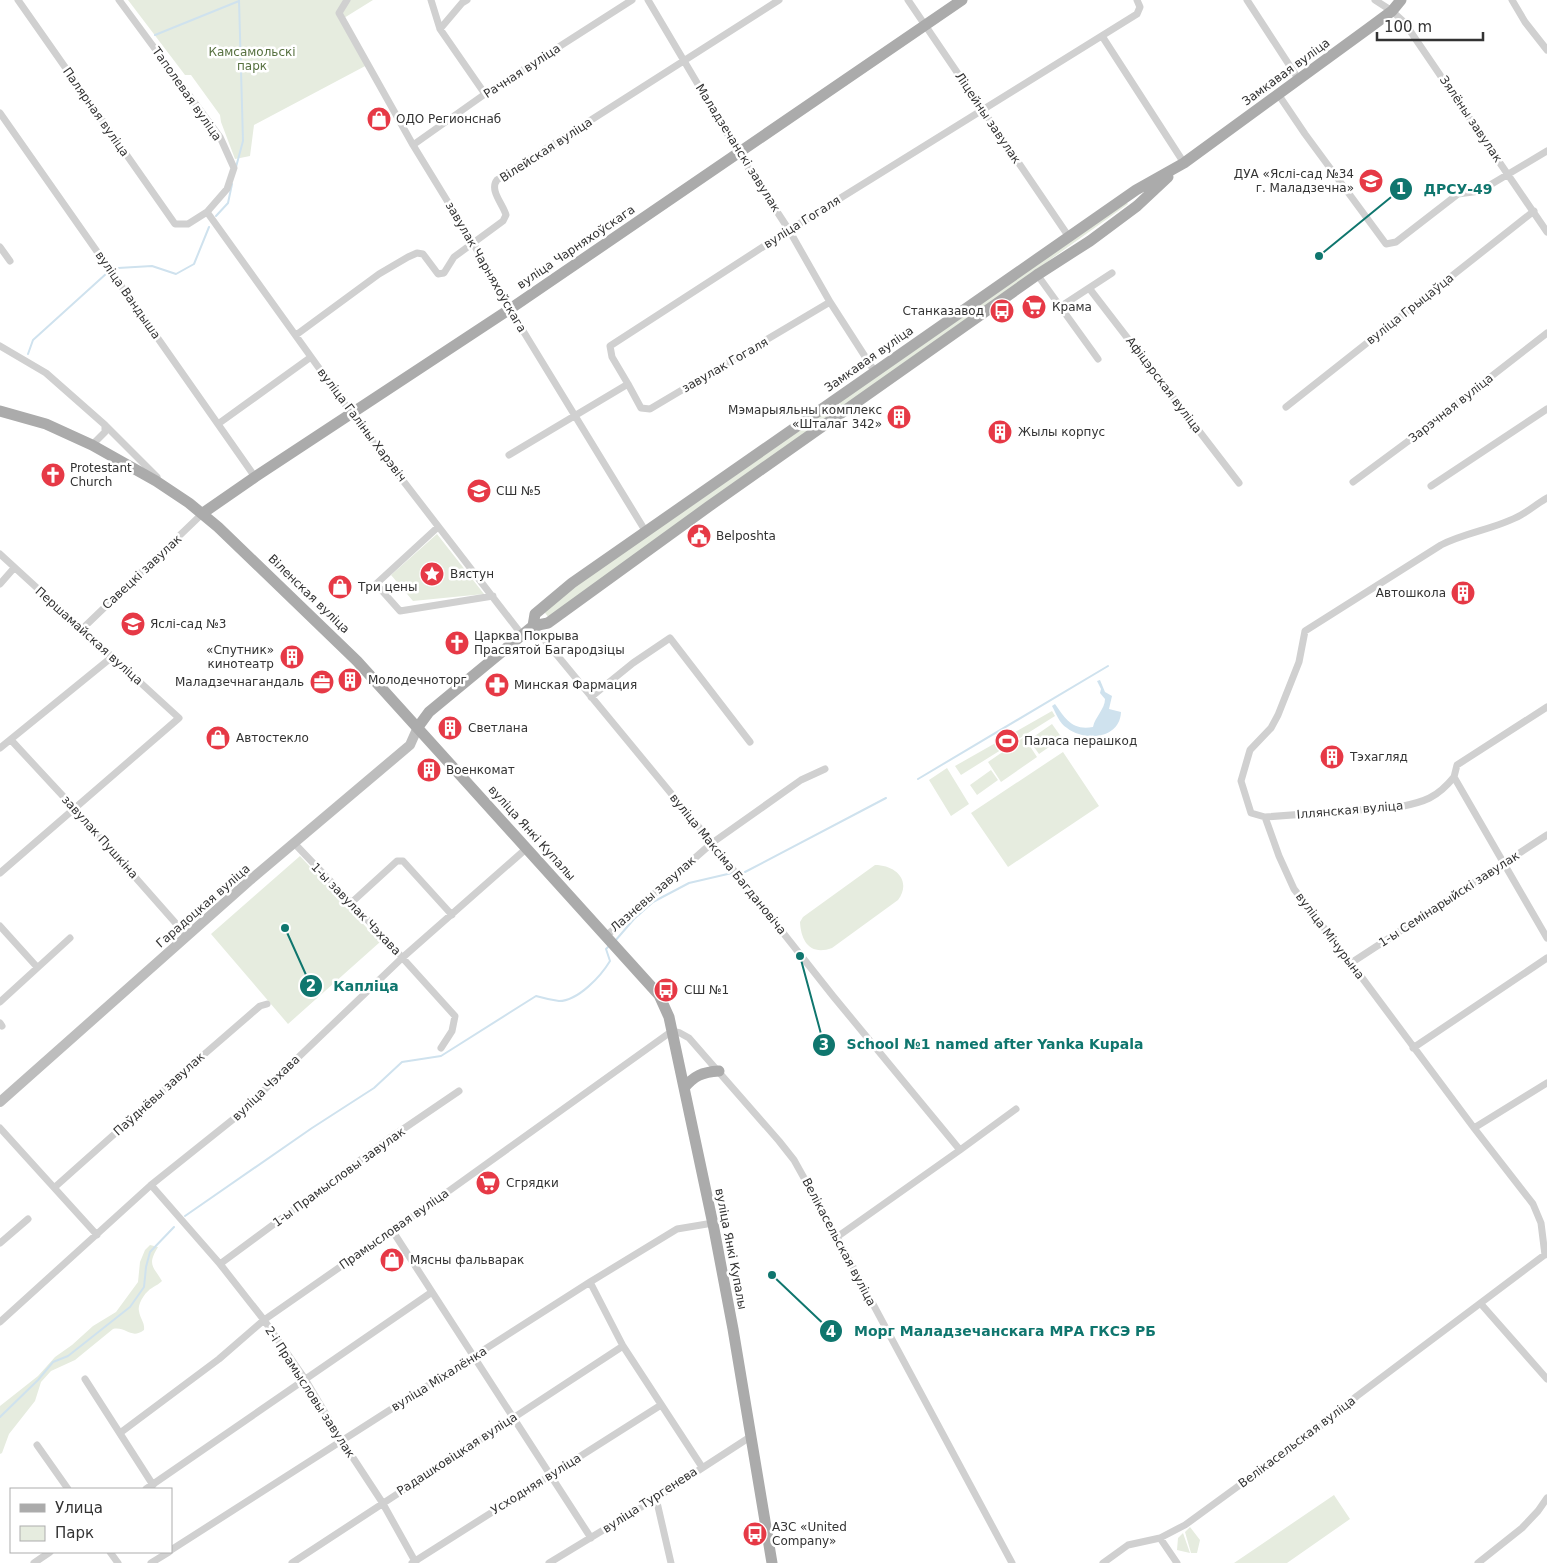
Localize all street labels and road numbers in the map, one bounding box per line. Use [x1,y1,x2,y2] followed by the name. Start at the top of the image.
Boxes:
[1239,36,1333,108] street label: Замкавая вуліца
[481,41,563,101] street label: Рачная вуліца
[149,44,225,144] street label: Таполевая вуліца
[60,65,132,159] street label: Палярная вуліца
[952,70,1024,166] street label: Ліцейны завулак
[1437,73,1505,165] street label: Зялёны завулак
[693,81,783,215] street label: Маладзечанскі завулак
[497,115,595,185] street label: Вілейская вуліца
[761,193,843,251] street label: вуліца Гогаля
[443,199,529,335] street label: завулак Чарняхоўскага
[514,202,638,292] street label: вуліца Чарняхоўскага
[92,248,164,342] street label: вуліца Вандыша
[1364,271,1456,347] street label: вуліца Грыцаўца
[822,323,916,395] street label: Замкавая вуліца
[1123,334,1205,436] street label: Афіцэрская вуліца
[679,335,771,395] street label: завулак Гогаля
[315,365,409,485] street label: вуліца Галіны Харэвіч
[1406,371,1496,445] street label: Зарэчная вуліца
[100,532,184,612] street label: Савецкі завулак
[266,552,352,636] street label: Віленская вуліца
[32,584,146,688] street label: Першамайская вуліца
[486,783,578,883] street label: вуліца Янкі Купалы
[667,791,789,937] street label: вуліца Максіма Багдановіча
[59,793,141,881] street label: завулак Пушкіна
[1296,798,1404,822] street label: Іллянская вуліца
[1376,848,1522,950] street label: 1-ы Семінарыйскі завулак
[607,853,699,935] street label: Лазневы завулак
[308,860,404,958] street label: 1-ы завулак Чэхава
[153,861,253,951] street label: Гарадоцкая вуліца
[1293,890,1367,982] street label: вуліца Мічурына
[111,1049,207,1139] street label: Паўднёвы завулак
[229,1052,303,1124] street label: вуліца Чэхава
[270,1124,408,1230] street label: 1-ы Прамысловы завулак
[799,1176,879,1308] street label: Велікасельская вуліца
[337,1186,451,1272] street label: Прамысловая вуліца
[712,1187,750,1311] street label: вуліца Янкі Купалы
[262,1324,358,1460] street label: 2-і Прамысловы завулак
[389,1344,489,1414] street label: вуліца Міхалёнка
[1236,1393,1358,1491] street label: Велікасельская вуліца
[394,1410,520,1498] street label: Радашковіцкая вуліца
[488,1451,584,1517] street label: Усходняя вуліца
[600,1464,700,1536] street label: вуліца Тургенева

